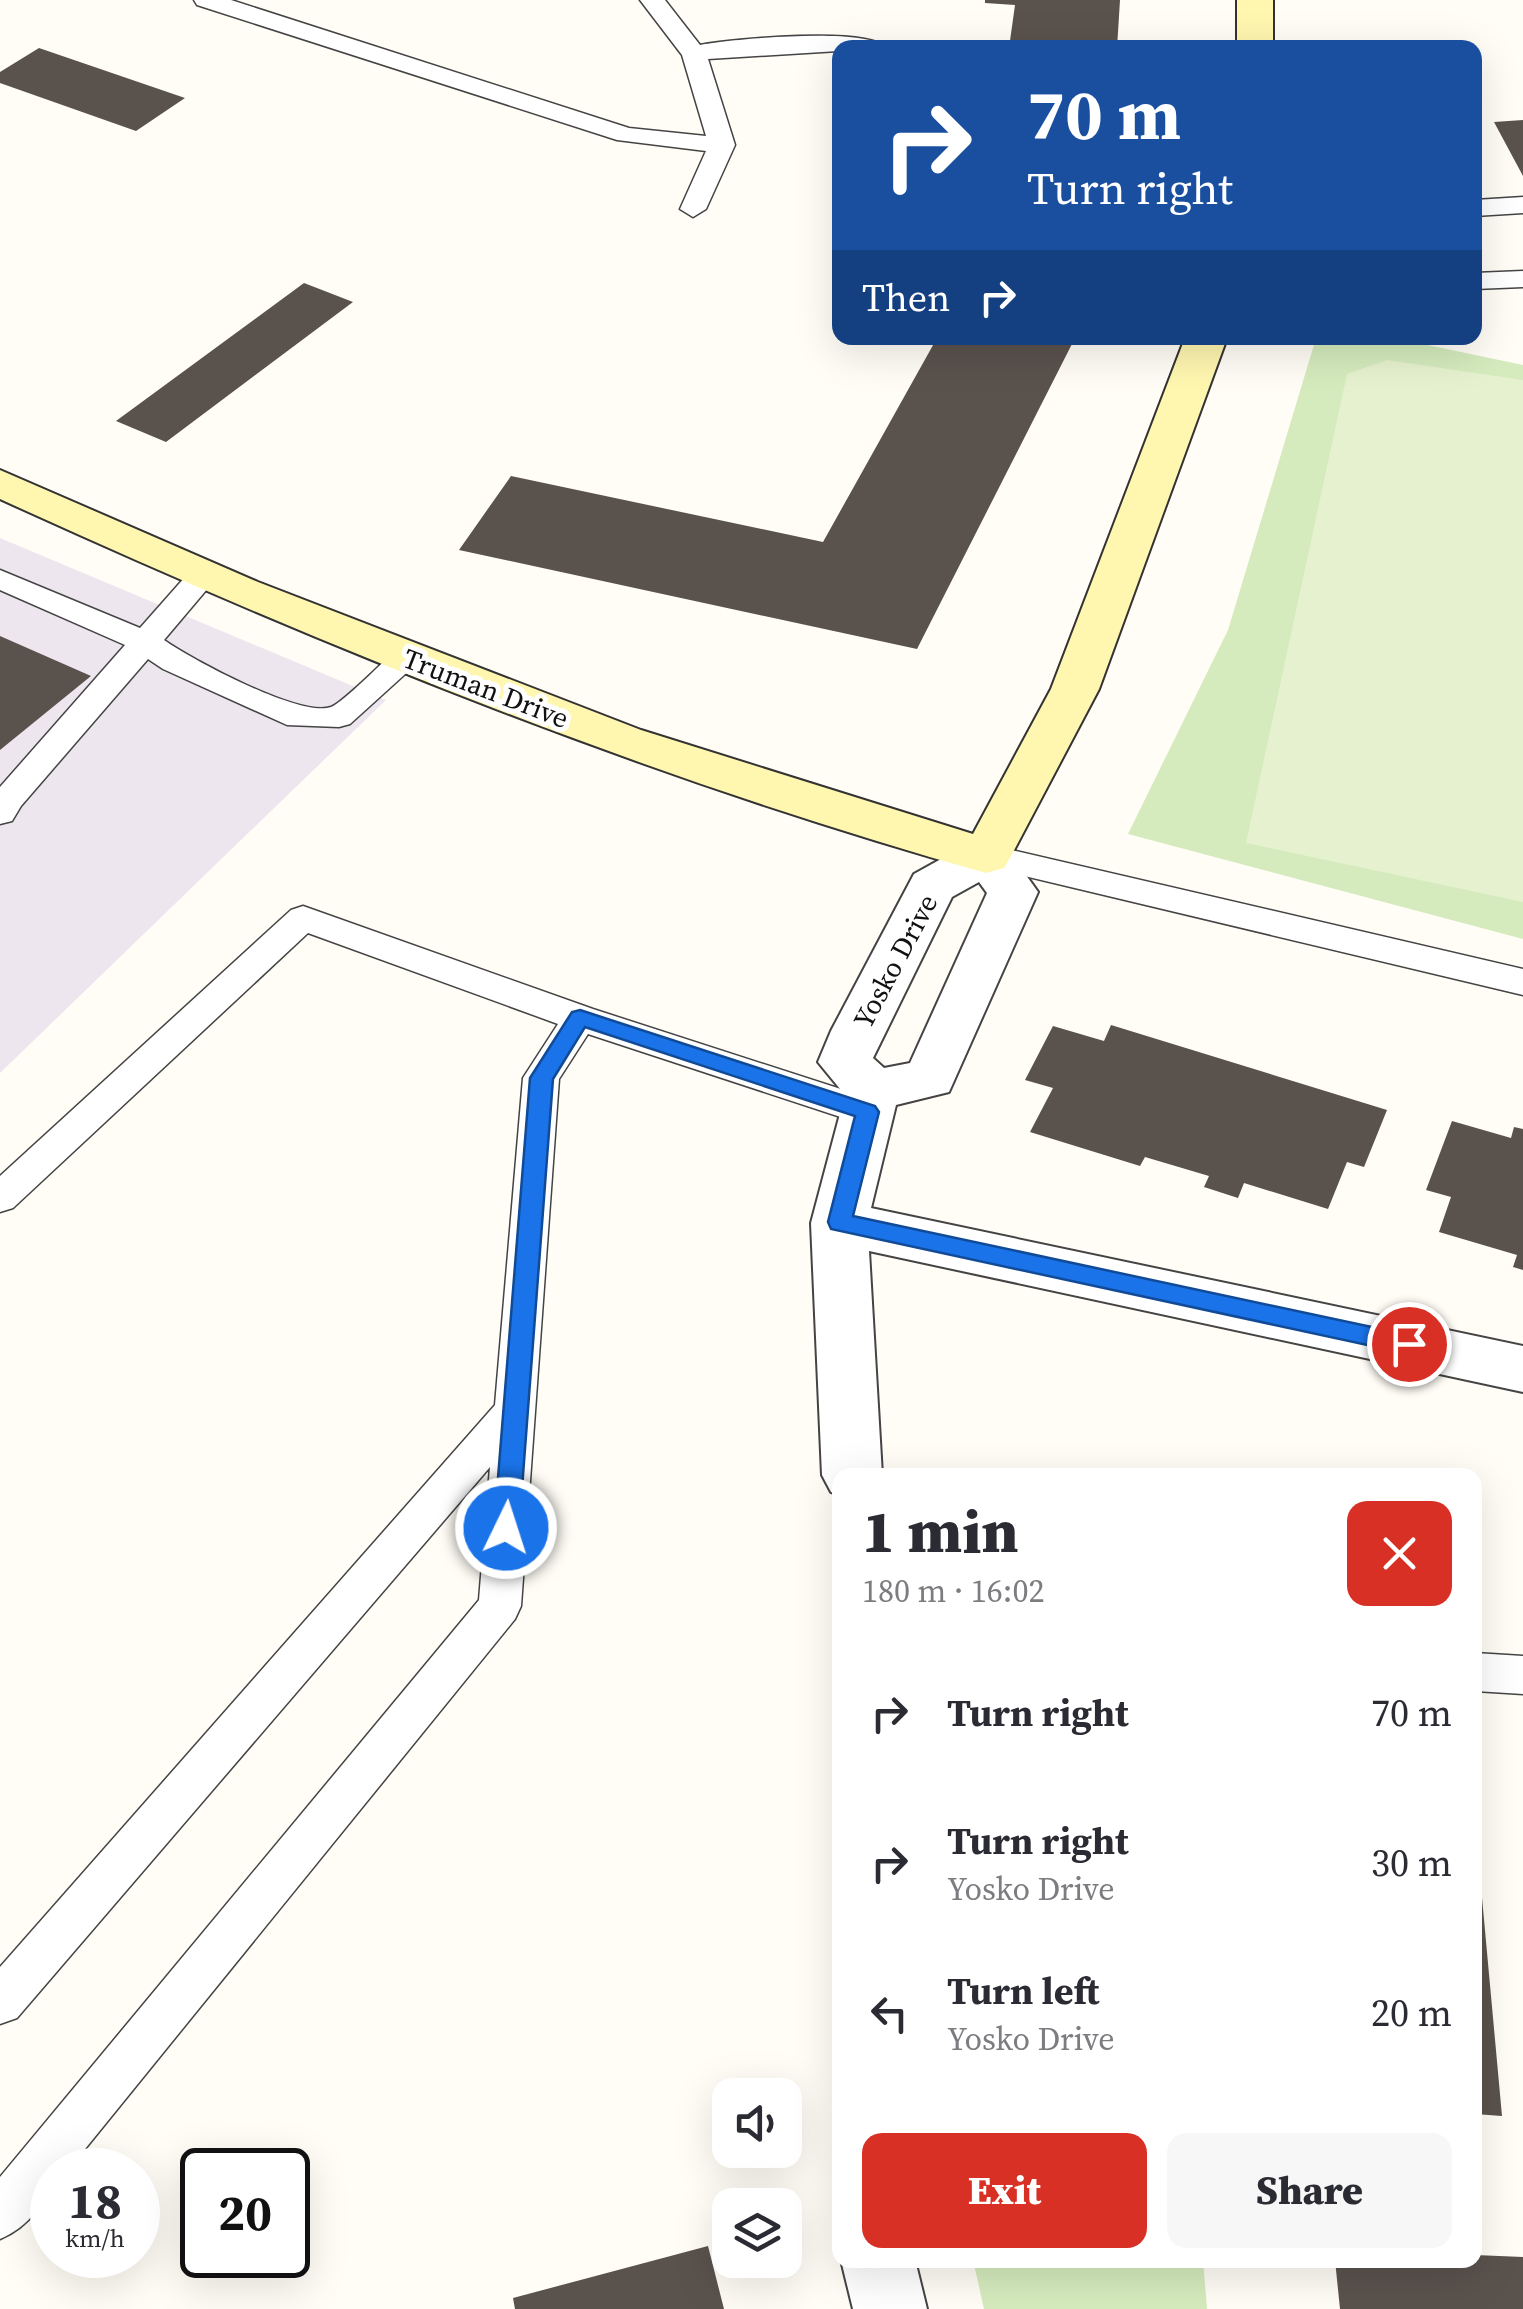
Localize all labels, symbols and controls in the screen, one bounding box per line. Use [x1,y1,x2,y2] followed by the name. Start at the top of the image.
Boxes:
[1027,66,1181,162] text: 70 m
[862,80,992,210] icon: right
[1027,157,1233,219] text: Turn right
[970,270,1025,325] icon: right
[862,272,950,324] text: Then
[398,639,574,737] street label: Truman Drive
[844,887,946,1035] street label: Yosko Drive
[1367,1302,1452,1387] pin
[1382,1317,1437,1372] icon: arrive
[454,1476,558,1580] position arrow
[862,1490,1018,1572] text: 1 min
[1347,1501,1452,1606] button: close
[862,1569,1044,1613] text: 180 m · 16:02
[862,1686,917,1741] icon: right
[947,1687,1129,1739] text: Turn right
[1371,1687,1452,1739] text: 70 m
[947,1815,1129,1867] text: Turn right
[862,1836,917,1891] icon: right
[1371,1837,1452,1889] text: 30 m
[947,1867,1115,1911] text: Yosko Drive
[947,1965,1099,2017] text: Turn left
[862,1986,917,2041] icon: left
[1371,1987,1452,2039] text: 20 m
[947,2017,1115,2061] text: Yosko Drive
[712,2078,802,2278] map controls
[712,2078,802,2168] button: sound
[862,2133,1147,2248] button: Exit
[1167,2133,1452,2248] button: Share
[180,2148,310,2278] speed limit sign: 20
[68,2166,122,2235] text: 18
[712,2188,802,2278] button: layers
[65,2221,125,2255] text: km/h

